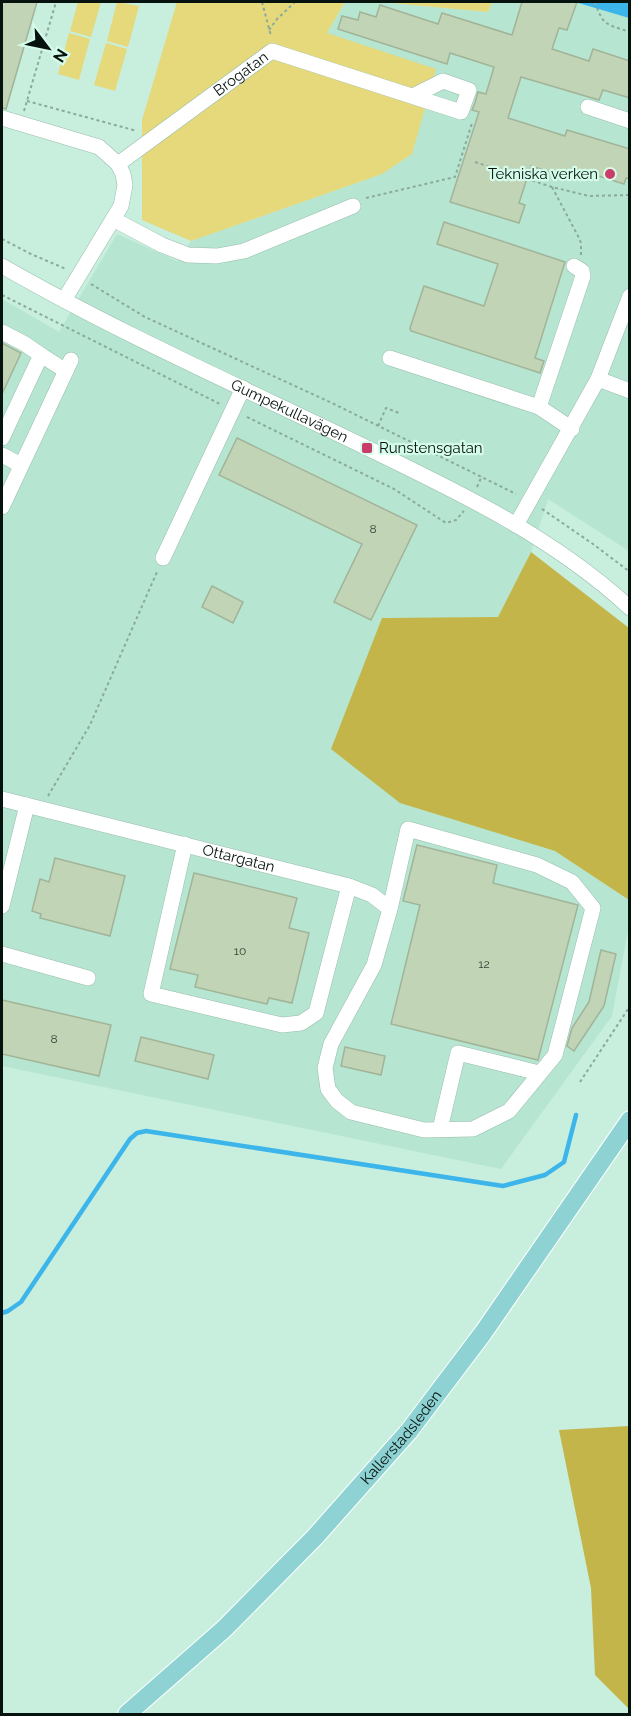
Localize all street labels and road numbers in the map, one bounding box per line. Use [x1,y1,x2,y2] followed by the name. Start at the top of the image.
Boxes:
[210,48,272,100] street label: Brogatan
[228,375,351,446] street label: Gumpekullavägen
[201,841,277,876] street label: Ottargatan
[357,1387,445,1488] street label: Kallerstadsleden

